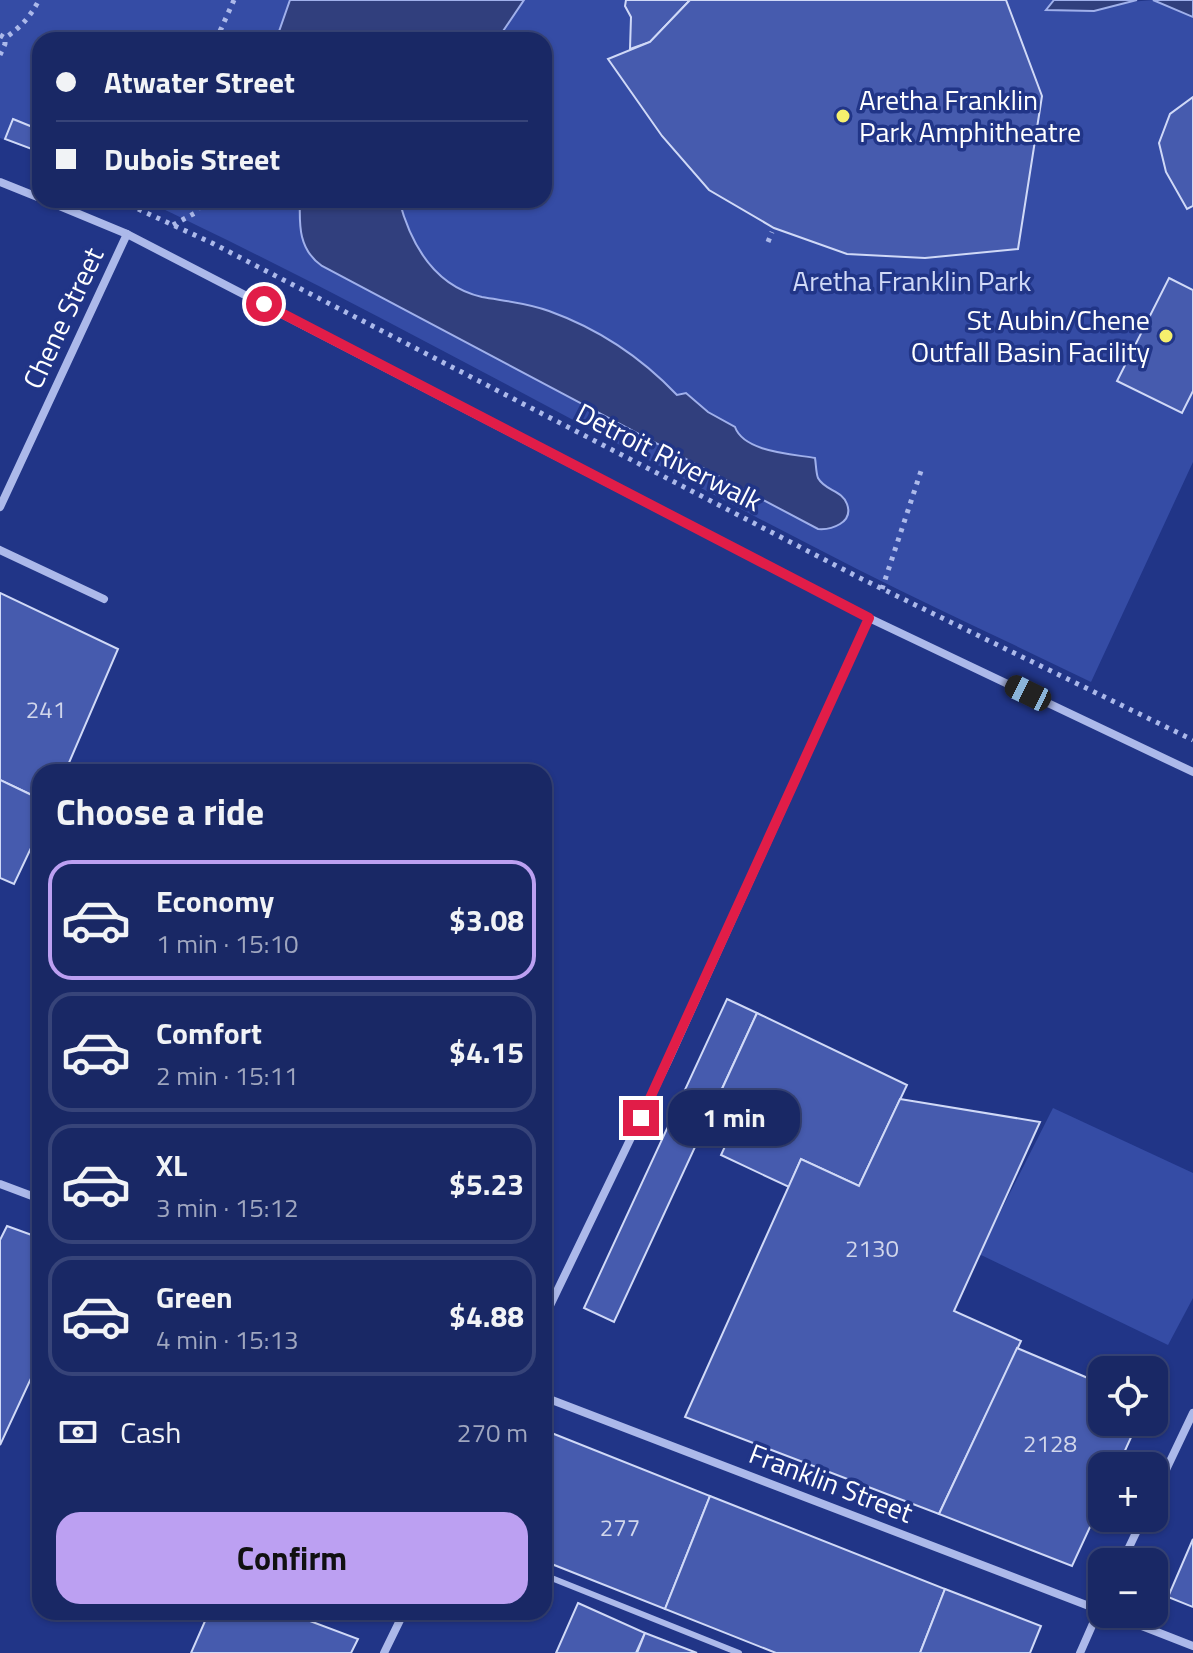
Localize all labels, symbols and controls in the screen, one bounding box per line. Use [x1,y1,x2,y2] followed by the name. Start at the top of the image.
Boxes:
[104,59,295,105] text: Atwater Street
[859,78,1081,153] place label: Aretha Franklin Park Amphitheatre
[834,107,852,125] marker: Aretha Franklin Park Amphitheatre
[104,136,280,182] text: Dubois Street
[11,240,114,396] street label: Chene Street
[793,259,1031,302] park label: Aretha Franklin Park
[246,286,282,322] route start
[911,298,1150,373] place label: St Aubin/Chene Outfall Basin Facility
[1157,327,1175,345] marker: St Aubin/Chene Outfall Basin Facility
[569,391,770,522] street label: Detroit Riverwalk
[1001,672,1055,714] car
[26,691,66,727] house number: 241
[56,784,264,839] text: Choose a ride
[156,878,274,924] text: Economy
[60,884,132,956] icon: car
[449,897,524,943] text: $3.08
[156,924,299,963] text: 1 min · 15:10
[156,1010,262,1056] text: Comfort
[60,1016,132,1088] icon: car
[449,1029,524,1075] text: $4.15
[156,1056,299,1095] text: 2 min · 15:11
[669,1090,801,1146] callout: 1 min
[702,1098,766,1137] text: 1 min
[623,1100,659,1136] route end
[156,1142,187,1188] text: XL
[60,1148,132,1220] icon: car
[449,1161,524,1207] text: $5.23
[156,1188,299,1227] text: 3 min · 15:12
[845,1230,899,1266] house number: 2130
[156,1274,233,1320] text: Green
[60,1280,132,1352] icon: car
[449,1293,524,1339] text: $4.88
[156,1320,299,1359] text: 4 min · 15:13
[1088,1356,1168,1628] map controls
[1088,1356,1168,1436] button: locate
[120,1409,181,1455] text: Cash
[56,1410,100,1454] icon: cash
[457,1413,528,1452] text: 270 m
[1023,1425,1077,1461] house number: 2128
[743,1432,919,1534] street label: Franklin Street
[1088,1452,1168,1532] button: +
[600,1509,640,1545] house number: 277
[56,1512,528,1604] button: Confirm
[1088,1548,1168,1628] button: −

